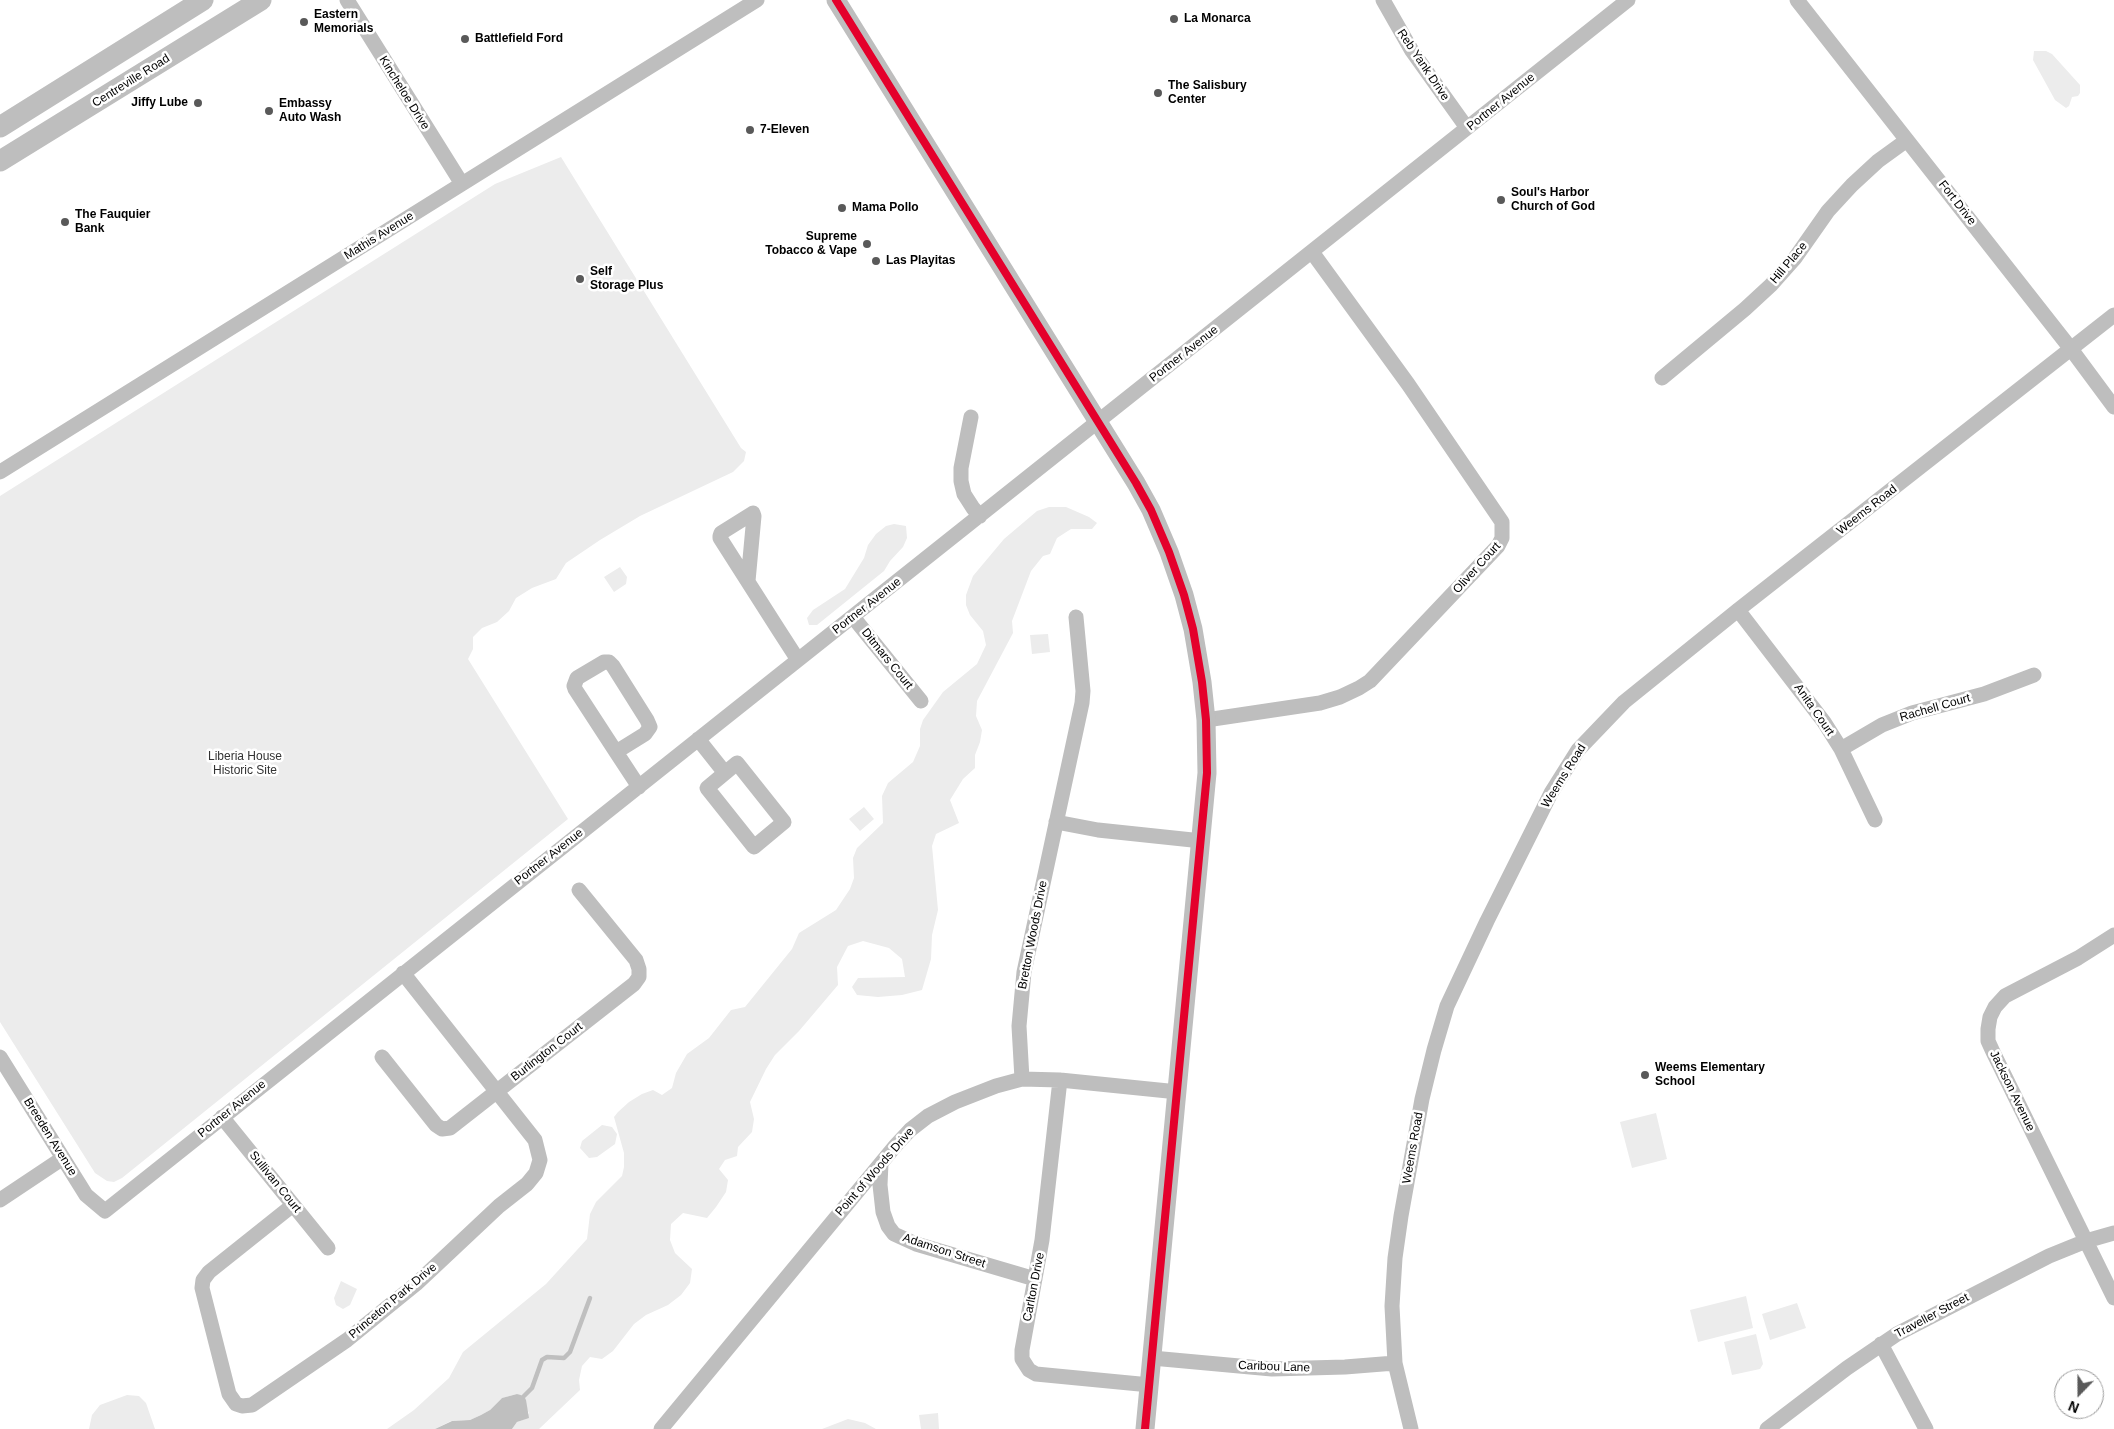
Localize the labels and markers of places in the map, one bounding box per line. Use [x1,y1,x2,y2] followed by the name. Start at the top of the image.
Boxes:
[314,8,373,36] place label: Eastern Memorials
[1184,12,1251,26] place label: La Monarca
[1168,13,1180,25] marker: La Monarca
[298,16,310,28] marker: Eastern Memorials
[475,32,563,46] place label: Battlefield Ford
[459,33,471,45] marker: Battlefield Ford
[1168,79,1247,107] place label: The Salisbury Center
[1152,87,1164,99] marker: The Salisbury Center
[131,96,188,110] place label: Jiffy Lube
[192,97,204,109] marker: Jiffy Lube
[279,97,341,125] place label: Embassy Auto Wash
[263,105,275,117] marker: Embassy Auto Wash
[760,123,809,137] place label: 7-Eleven
[744,124,756,136] marker: 7-Eleven
[1511,186,1595,214] place label: Soul's Harbor Church of God
[1495,194,1507,206] marker: Soul's Harbor Church of God
[852,201,919,215] place label: Mama Pollo
[836,202,848,214] marker: Mama Pollo
[75,208,150,236] place label: The Fauquier Bank
[59,216,71,228] marker: The Fauquier Bank
[765,230,857,258] place label: Supreme Tobacco & Vape
[861,238,873,250] marker: Supreme Tobacco & Vape
[886,254,955,268] place label: Las Playitas
[870,255,882,267] marker: Las Playitas
[590,265,663,293] place label: Self Storage Plus
[574,273,586,285] marker: Self Storage Plus
[1655,1061,1765,1089] place label: Weems Elementary School
[1639,1069,1651,1081] marker: Weems Elementary School

